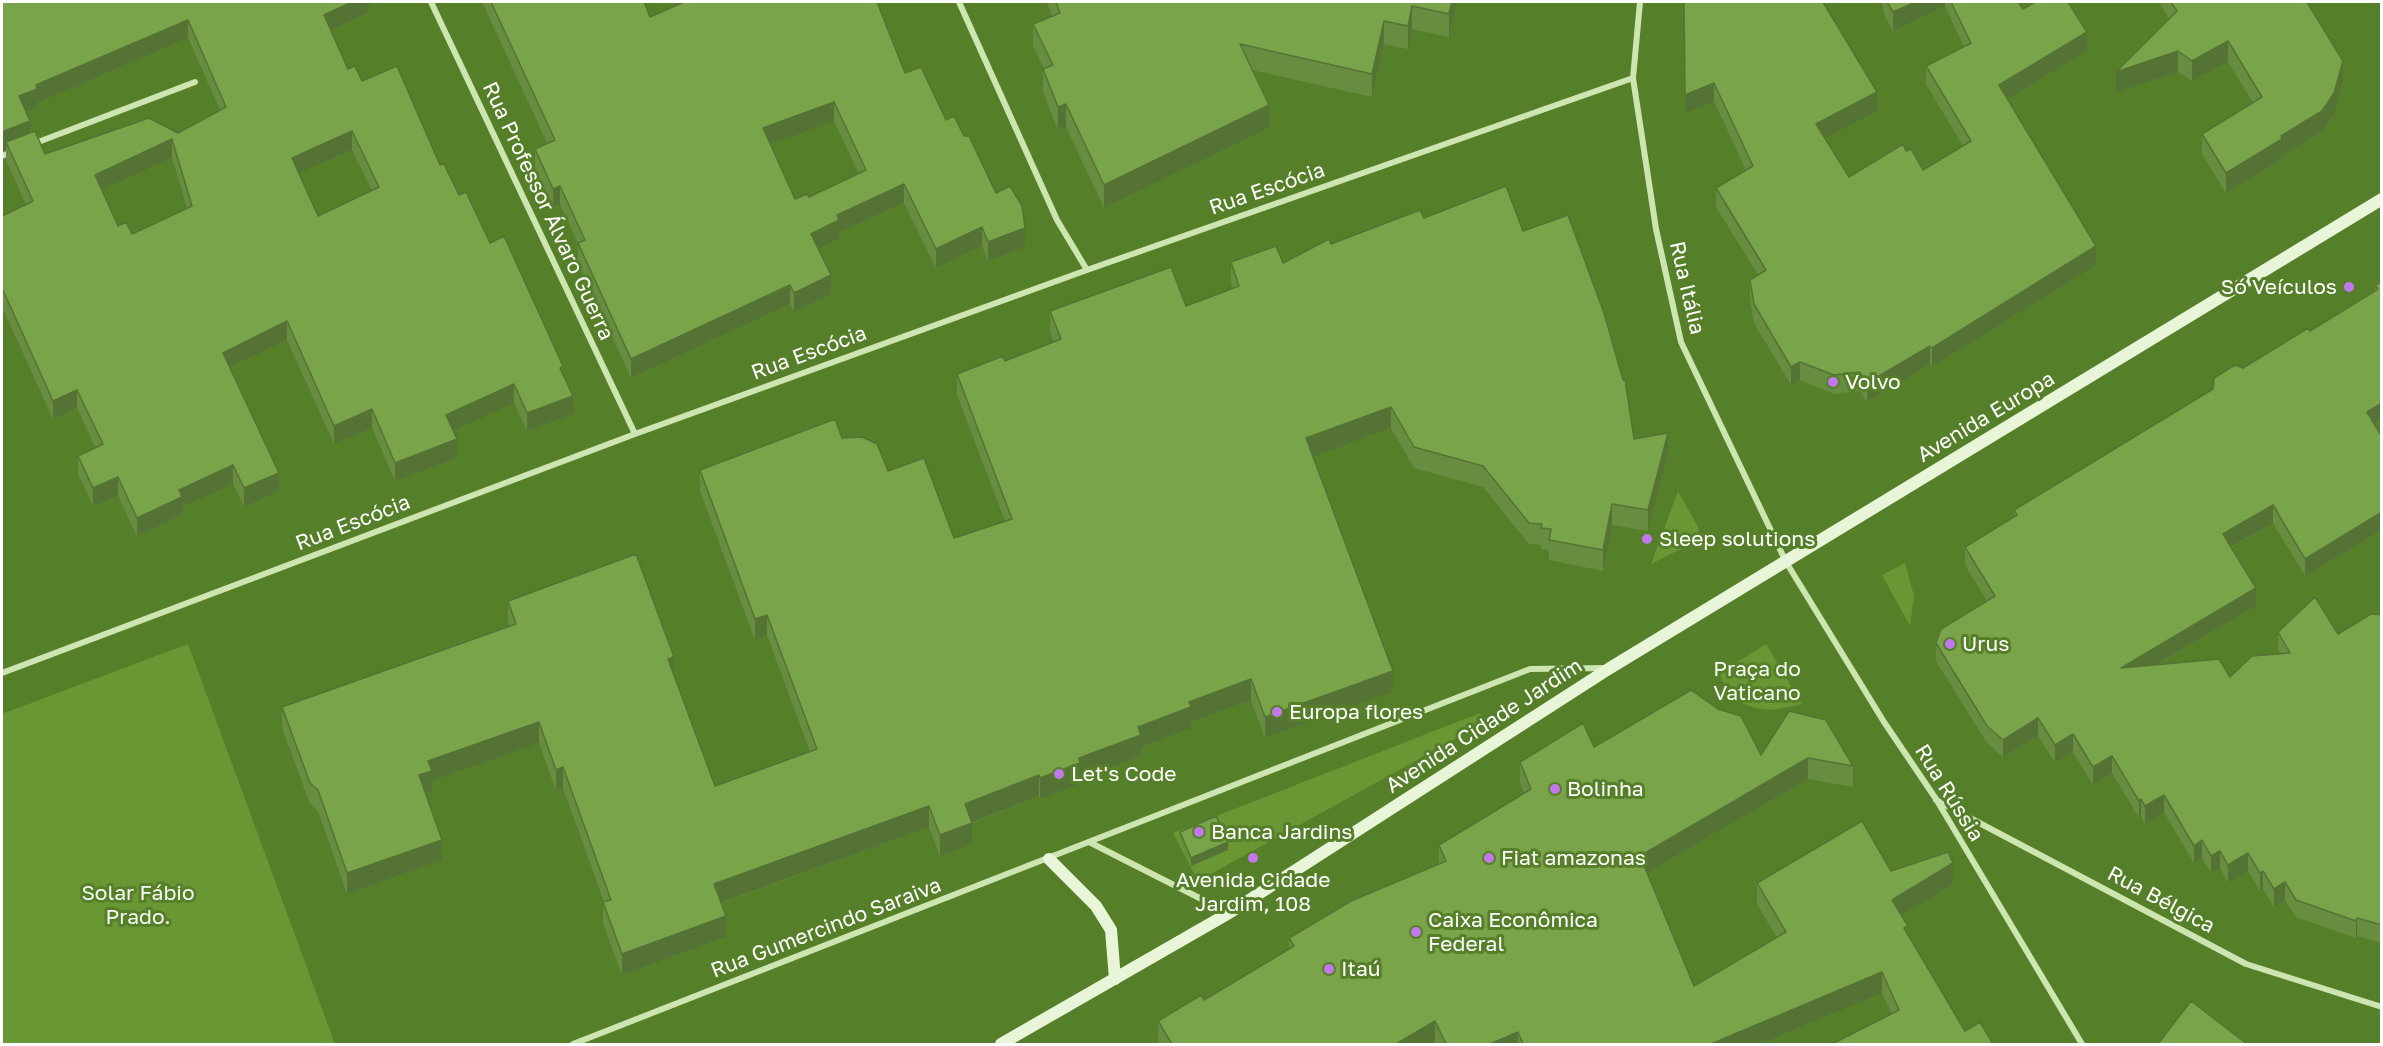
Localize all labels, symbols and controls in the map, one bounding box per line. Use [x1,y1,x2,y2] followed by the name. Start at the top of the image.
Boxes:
[477,78,619,344] street label: Rua Professor Álvaro Guerra
[1206,157,1328,221] street label: Rua Escócia
[1664,239,1710,337] street label: Rua Itália
[2221,274,2337,300] place label: Só Veículos
[2342,280,2356,294] marker: Só Veículos
[748,321,870,385] street label: Rua Escócia
[1913,366,2059,468] street label: Avenida Europa
[1845,369,1901,395] place label: Volvo
[1826,375,1840,389] marker: Volvo
[292,490,414,556] street label: Rua Escócia
[1659,526,1815,552] place label: Sleep solutions
[1640,532,1654,546] marker: Sleep solutions
[1962,631,2009,657] place label: Urus
[1943,637,1957,651] marker: Urus
[1381,653,1587,799] street label: Avenida Cidade Jardim
[1713,656,1801,706] park label: Praça do Vaticano
[1289,699,1423,725] place label: Europa flores
[1270,705,1284,719] marker: Europa flores
[1909,740,1989,846] street label: Rua Rússia
[1071,761,1177,787] place label: Let's Code
[1052,767,1066,781] marker: Let's Code
[1567,776,1644,802] place label: Bolinha
[1548,782,1562,796] marker: Bolinha
[1211,819,1352,845] place label: Banca Jardins
[1192,825,1206,839] marker: Banca Jardins
[1501,845,1646,871] place label: Fiat amazonas
[1246,851,1260,865] marker: Avenida Cidade Jardim, 108
[1482,851,1496,865] marker: Fiat amazonas
[2103,861,2219,939] street label: Rua Bélgica
[1176,867,1330,917] place label: Avenida Cidade Jardim, 108
[707,872,945,984] street label: Rua Gumercindo Saraiva
[81,880,195,930] park label: Solar Fábio Prado.
[1428,907,1598,957] place label: Caixa Econômica Federal
[1409,925,1423,939] marker: Caixa Econômica Federal
[1341,956,1381,982] place label: Itaú
[1322,962,1336,976] marker: Itaú

